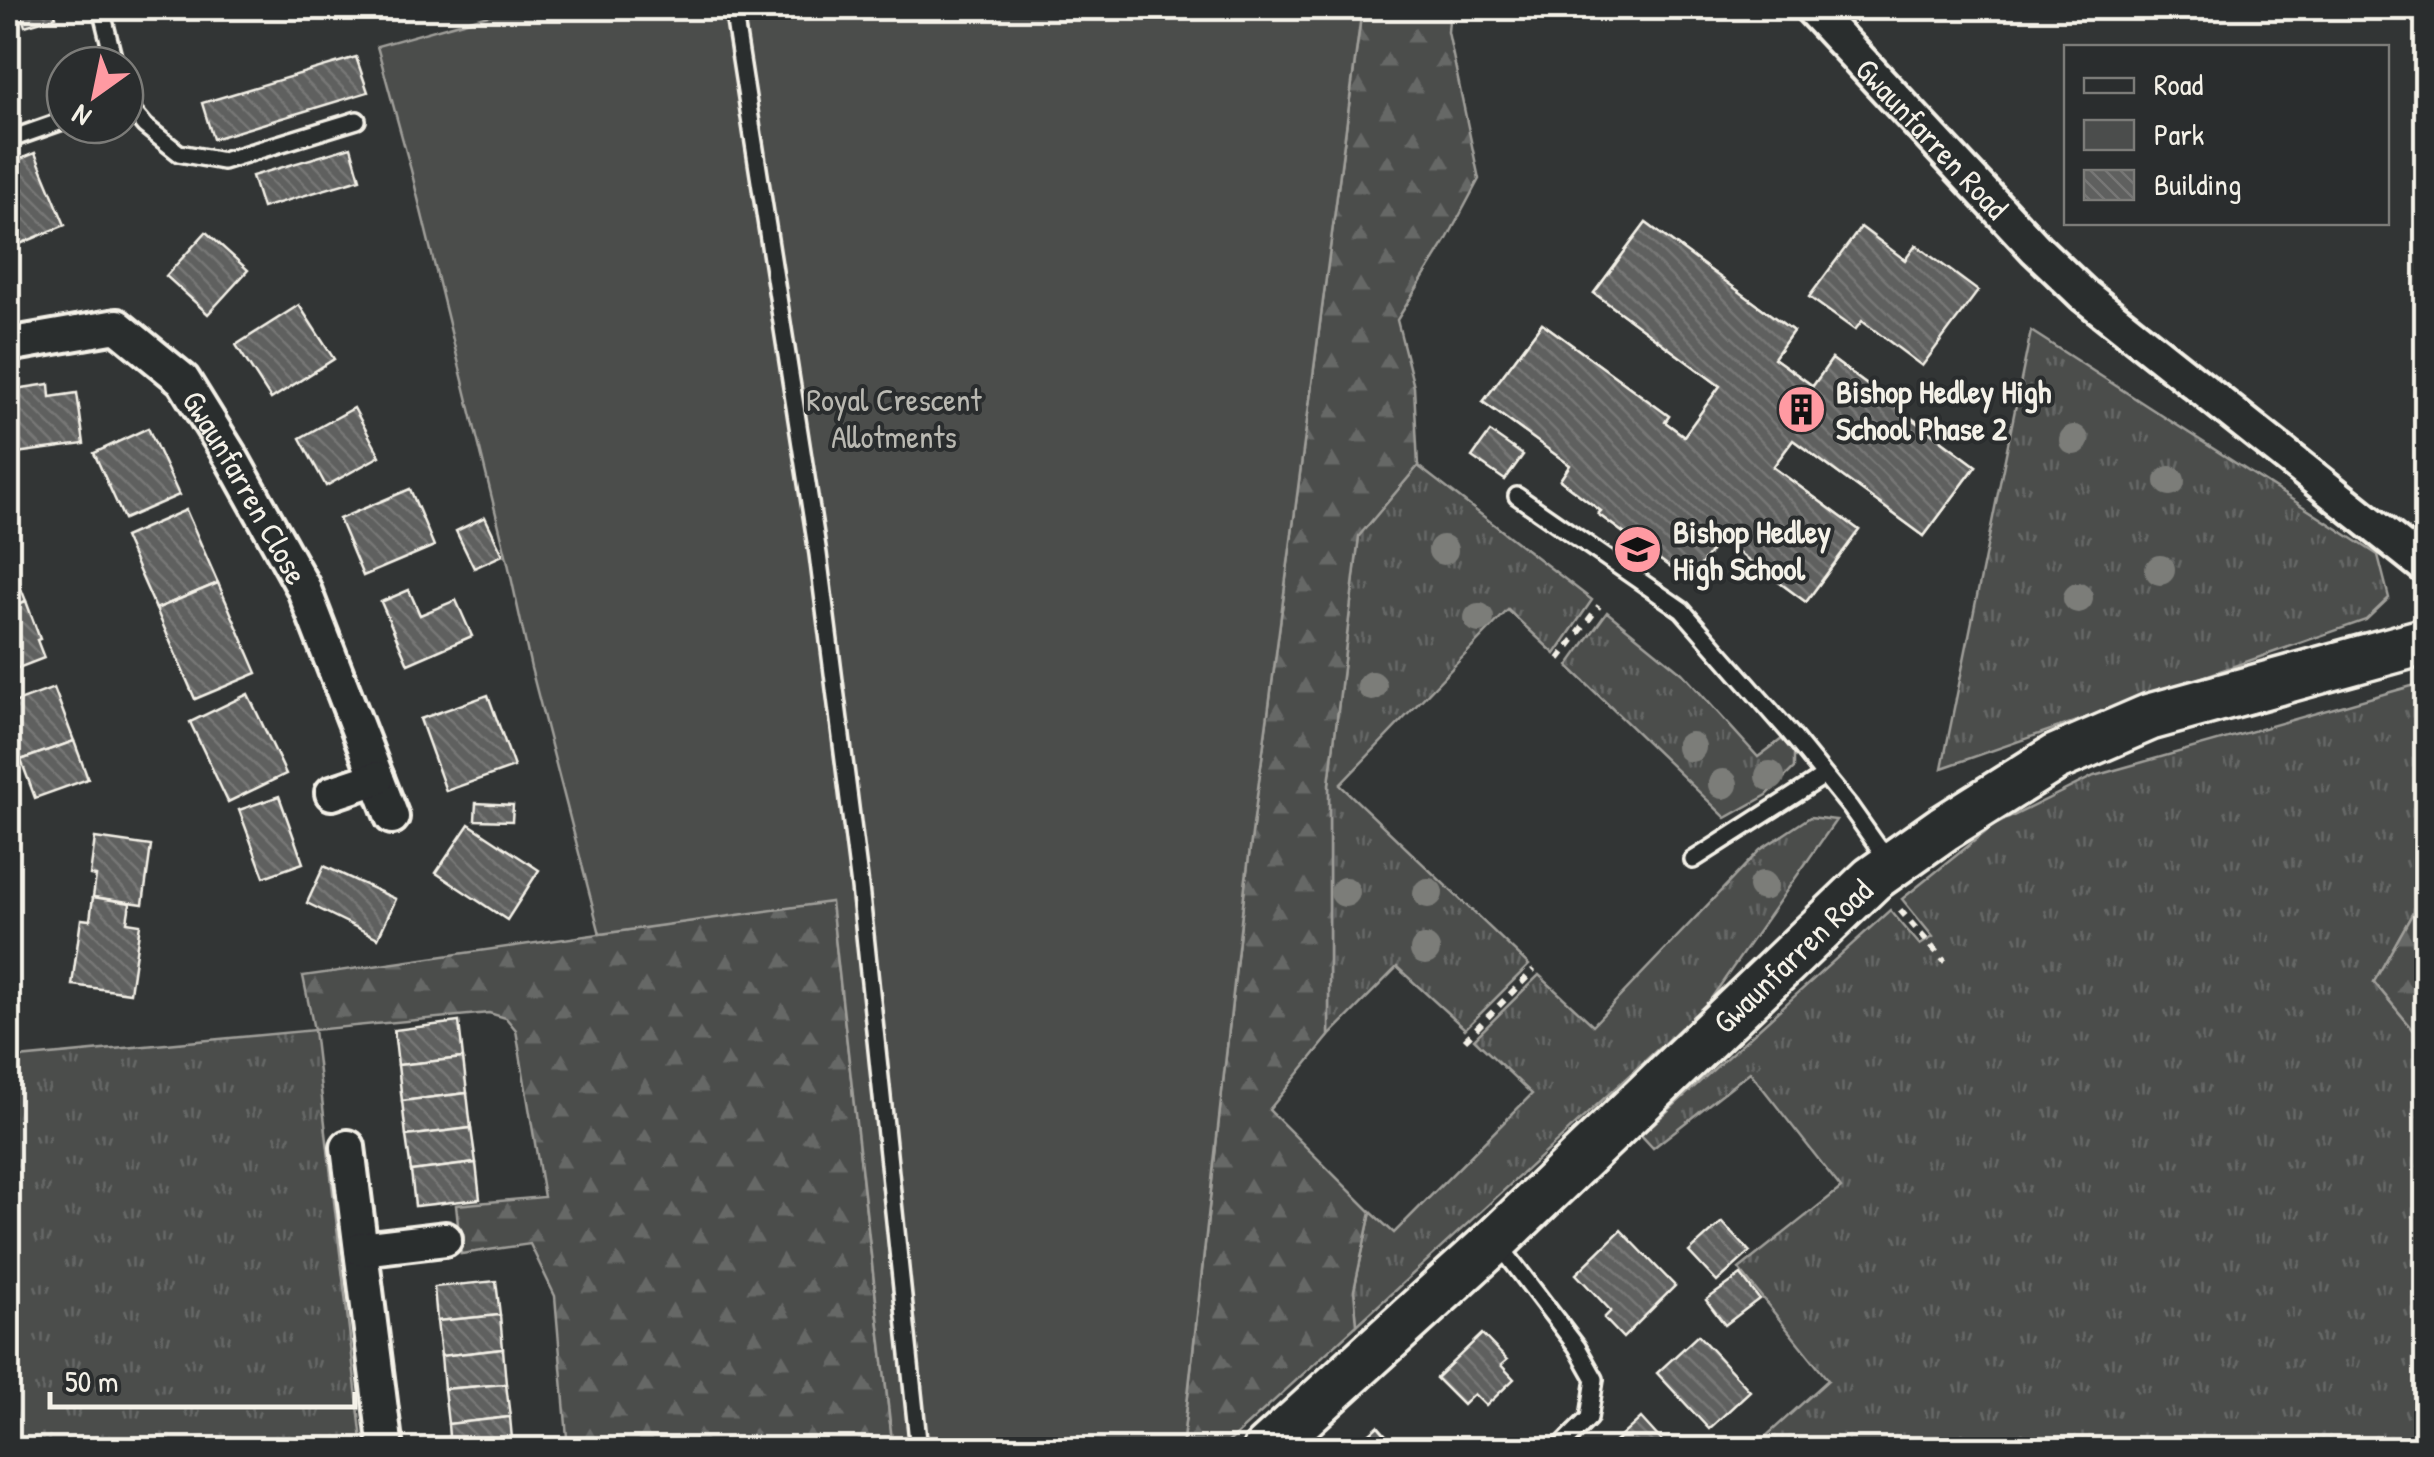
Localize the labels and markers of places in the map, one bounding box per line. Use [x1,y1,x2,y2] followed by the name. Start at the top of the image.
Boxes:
[1836,370,2052,450] place label: Bishop Hedley High School Phase 2
[1775,383,1827,435] building icon: Bishop Hedley High School Phase 2
[1673,510,1832,591] place label: Bishop Hedley High School
[1612,523,1664,575] school or university icon: Bishop Hedley High School

